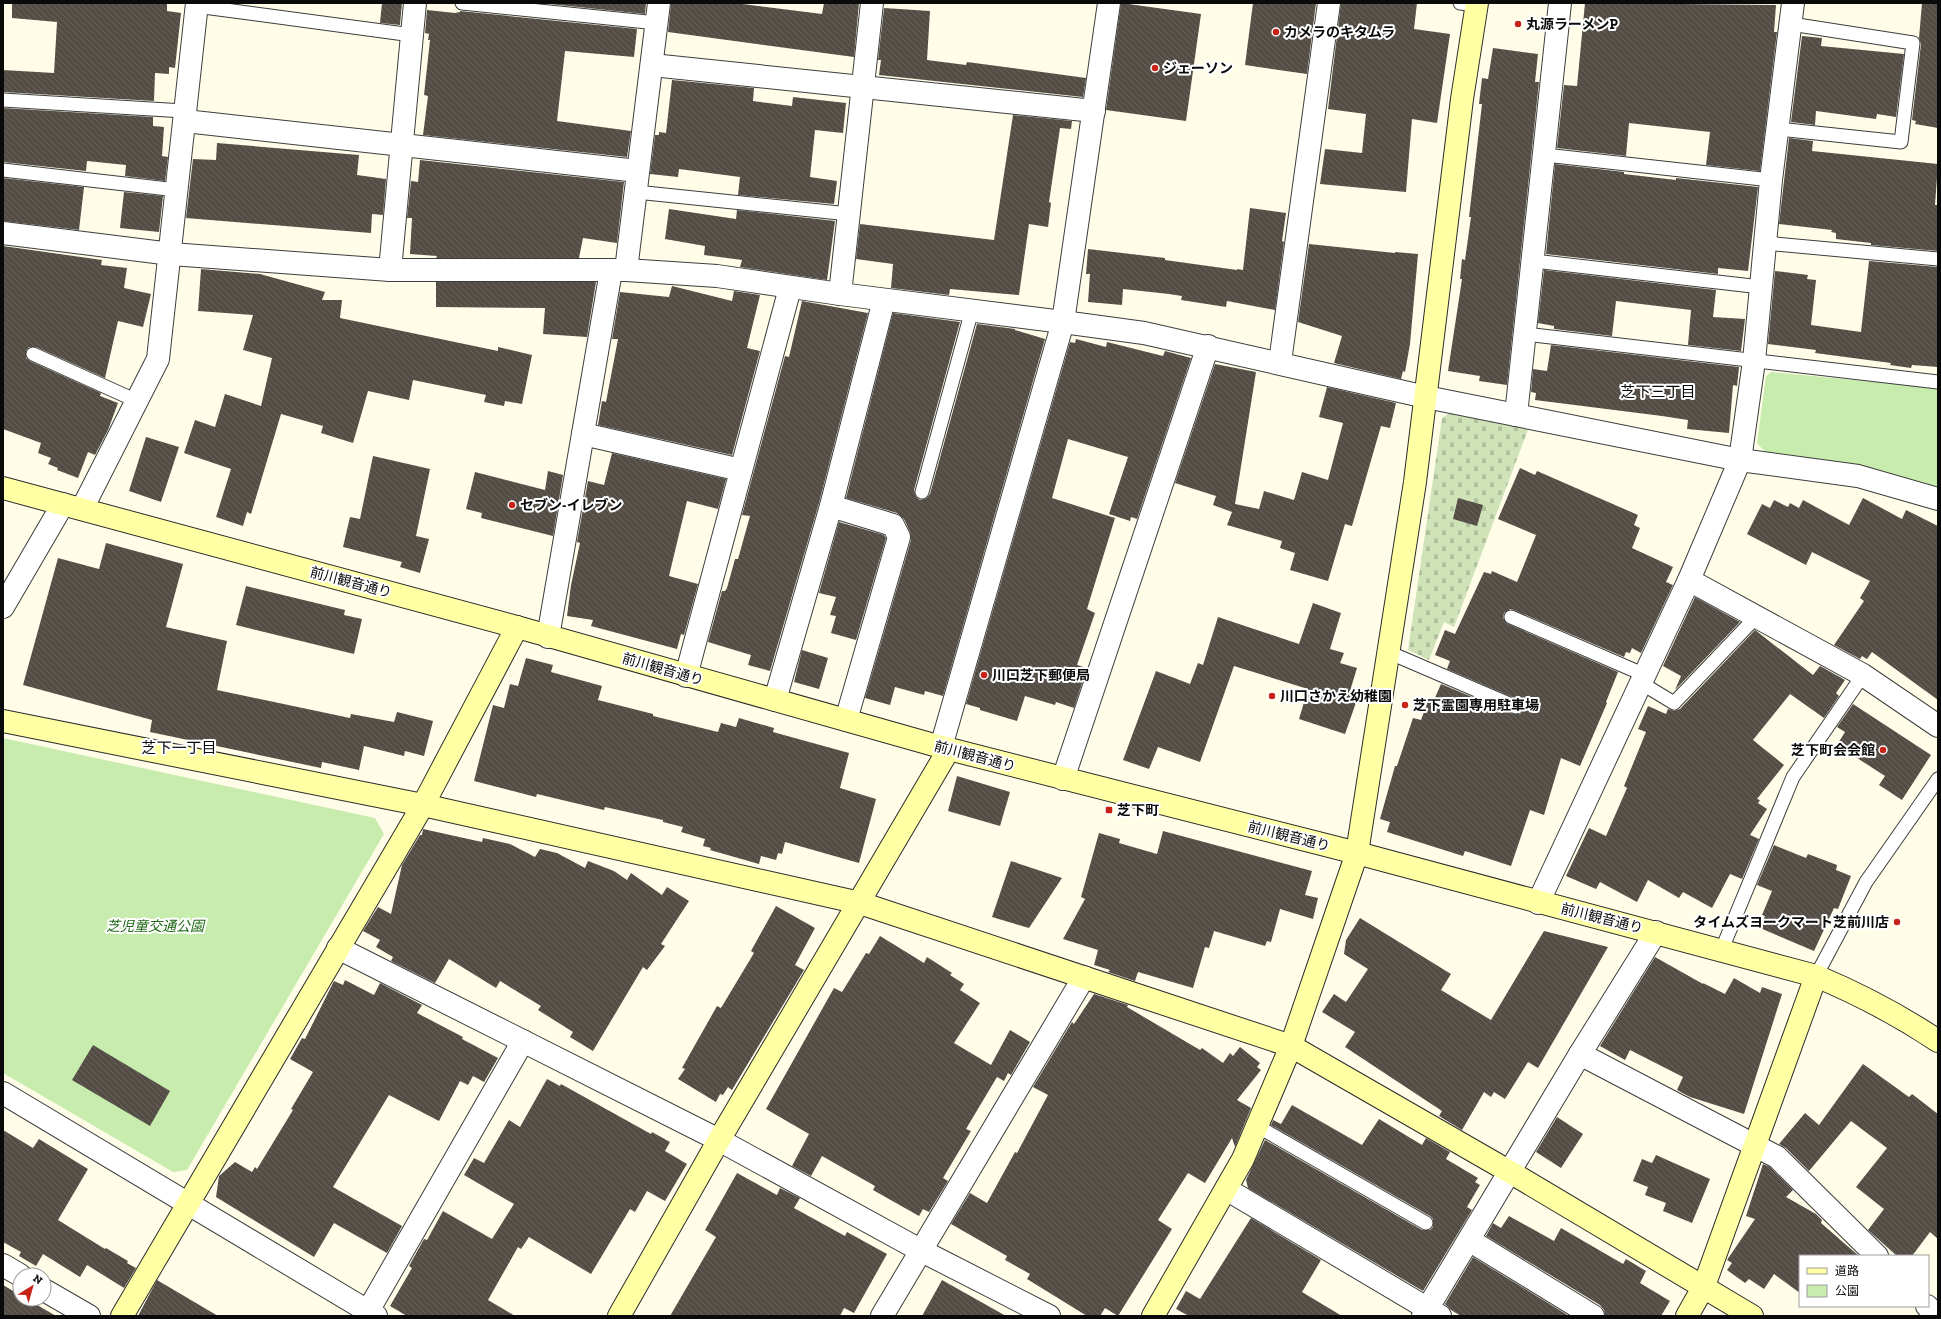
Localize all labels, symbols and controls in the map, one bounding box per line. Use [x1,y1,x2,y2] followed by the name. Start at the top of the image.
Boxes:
[1526,16,1618,33] place label: 丸源ラーメンP
[1513,19,1523,29] marker: 丸源ラーメンP
[1284,24,1395,41] place label: カメラのキタムラ
[1271,27,1281,37] marker: カメラのキタムラ
[1163,60,1233,77] place label: ジェーソン
[1150,63,1160,73] marker: ジェーソン
[1620,383,1696,401] district label: 芝下三丁目
[520,497,623,514] place label: セブン-イレブン
[507,500,517,510] marker: セブン-イレブン
[308,563,394,602] street label: 前川観音通り
[620,650,706,689] street label: 前川観音通り
[992,667,1090,684] place label: 川口芝下郵便局
[979,670,989,680] marker: 川口芝下郵便局
[1280,688,1392,705] place label: 川口さかえ幼稚園
[1267,691,1277,701] marker: 川口さかえ幼稚園
[1413,697,1539,714] place label: 芝下霊園専用駐車場
[1400,700,1410,710] marker: 芝下霊園専用駐車場
[932,737,1018,776] street label: 前川観音通り
[141,739,217,757] district label: 芝下一丁目
[1791,742,1875,759] place label: 芝下町会会館
[1878,745,1888,755] marker: 芝下町会会館
[1117,802,1159,819] place label: 芝下町
[1104,805,1114,815] marker: 芝下町
[1246,818,1332,855] street label: 前川観音通り
[1559,900,1645,937] street label: 前川観音通り
[1693,914,1889,931] place label: タイムズヨークマート芝前川店
[1892,917,1902,927] marker: タイムズヨークマート芝前川店
[106,918,206,935] park label: 芝児童交通公園
[1799,1255,1929,1307] legend
[1835,1264,1859,1278] text: 道路
[12,1267,52,1307] north arrow
[30,1272,45,1288] text: N
[1835,1284,1859,1298] text: 公園

